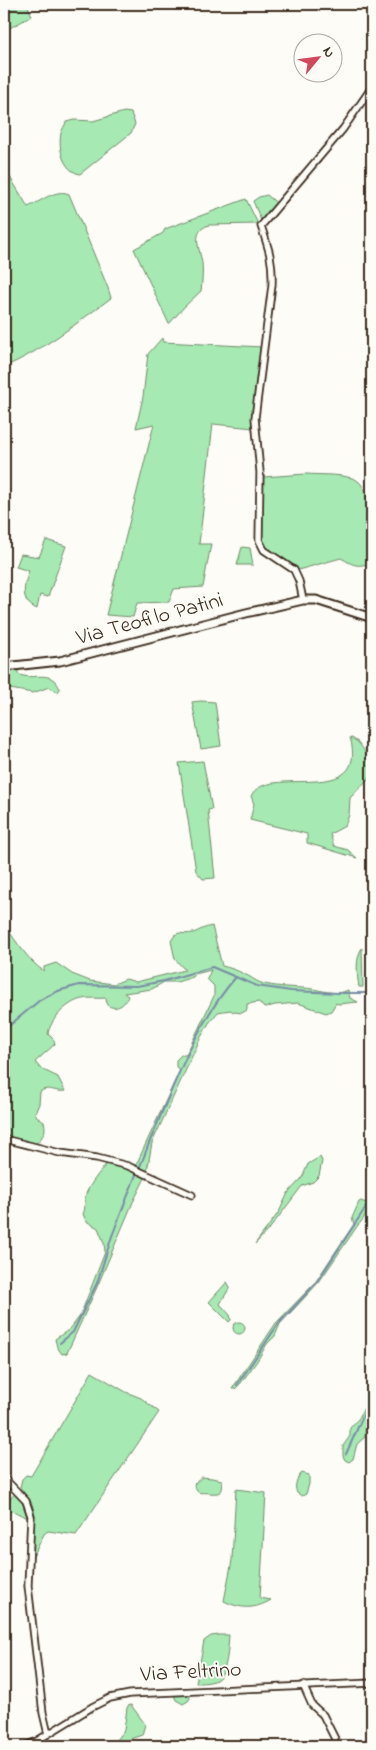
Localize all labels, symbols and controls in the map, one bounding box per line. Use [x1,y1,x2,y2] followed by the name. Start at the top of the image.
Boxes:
[294,32,344,82] north arrow
[317,43,340,62] text: N
[72,585,227,655] street label: Via Teofilo Patini
[139,1654,242,1692] street label: Via Feltrino

